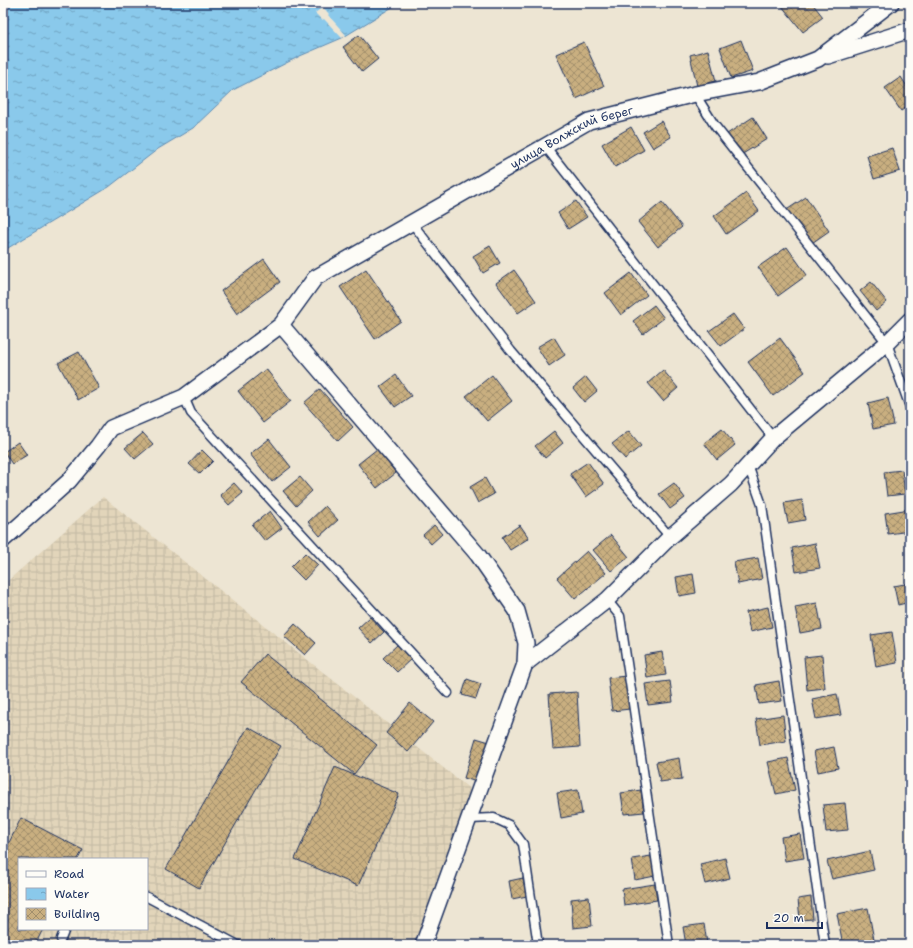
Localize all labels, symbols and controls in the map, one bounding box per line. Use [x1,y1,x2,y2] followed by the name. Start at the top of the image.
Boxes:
[507,102,636,172] street label: улица Волжский берег
[18,858,148,930] legend
[54,866,85,882] text: Road
[54,886,90,902] text: Water
[767,904,822,930] scale bar
[54,906,100,922] text: Building
[773,910,804,926] text: 20 m

